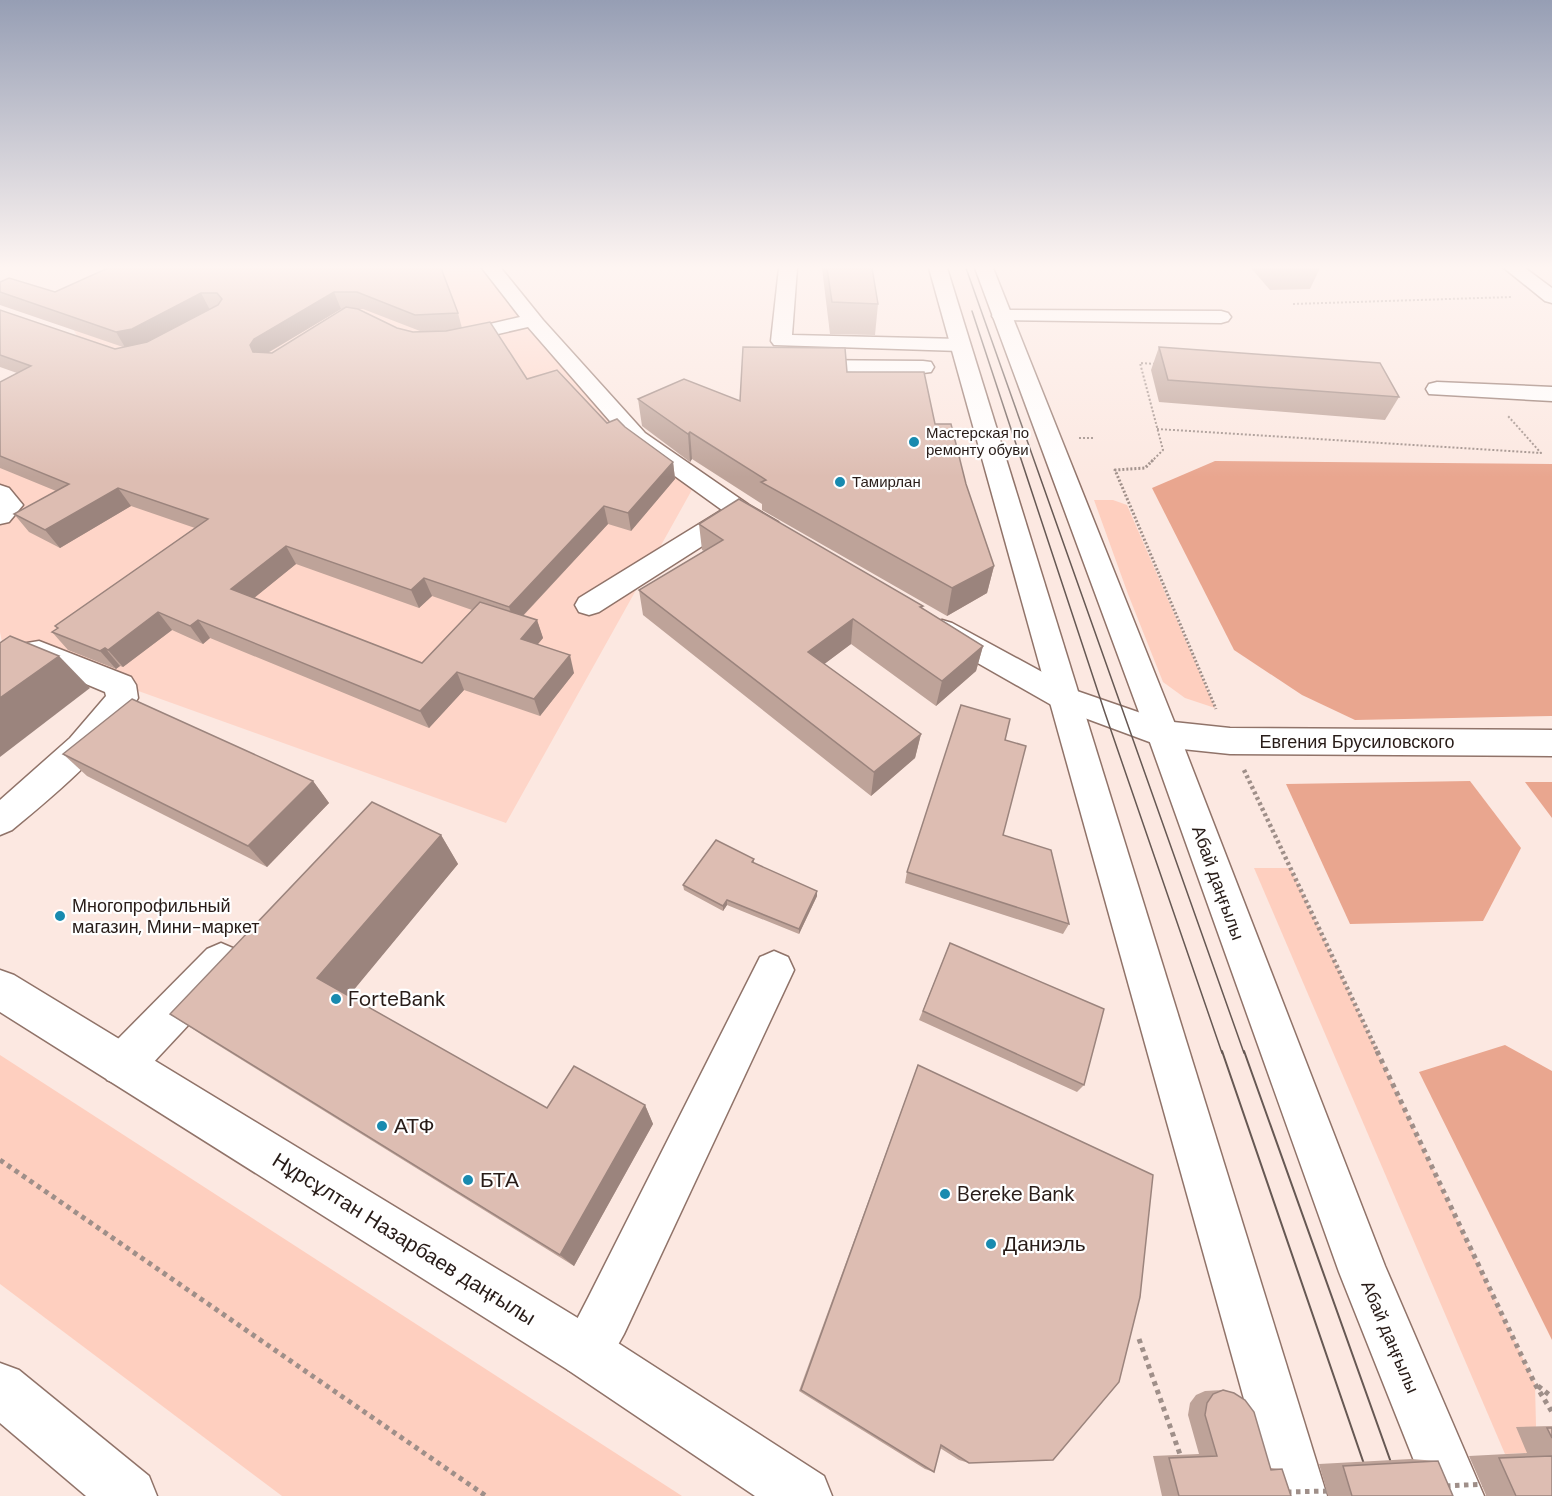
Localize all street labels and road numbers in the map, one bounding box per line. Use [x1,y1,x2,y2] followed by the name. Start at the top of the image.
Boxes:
[1259,730,1455,754] street label: Евгения Брусиловского
[1186,822,1250,944] street label: Абай даңғылы
[267,1146,541,1332] street label: Нұрсұлтан Назарбаев даңғылы
[1355,1277,1425,1397] street label: Абай даңғылы

